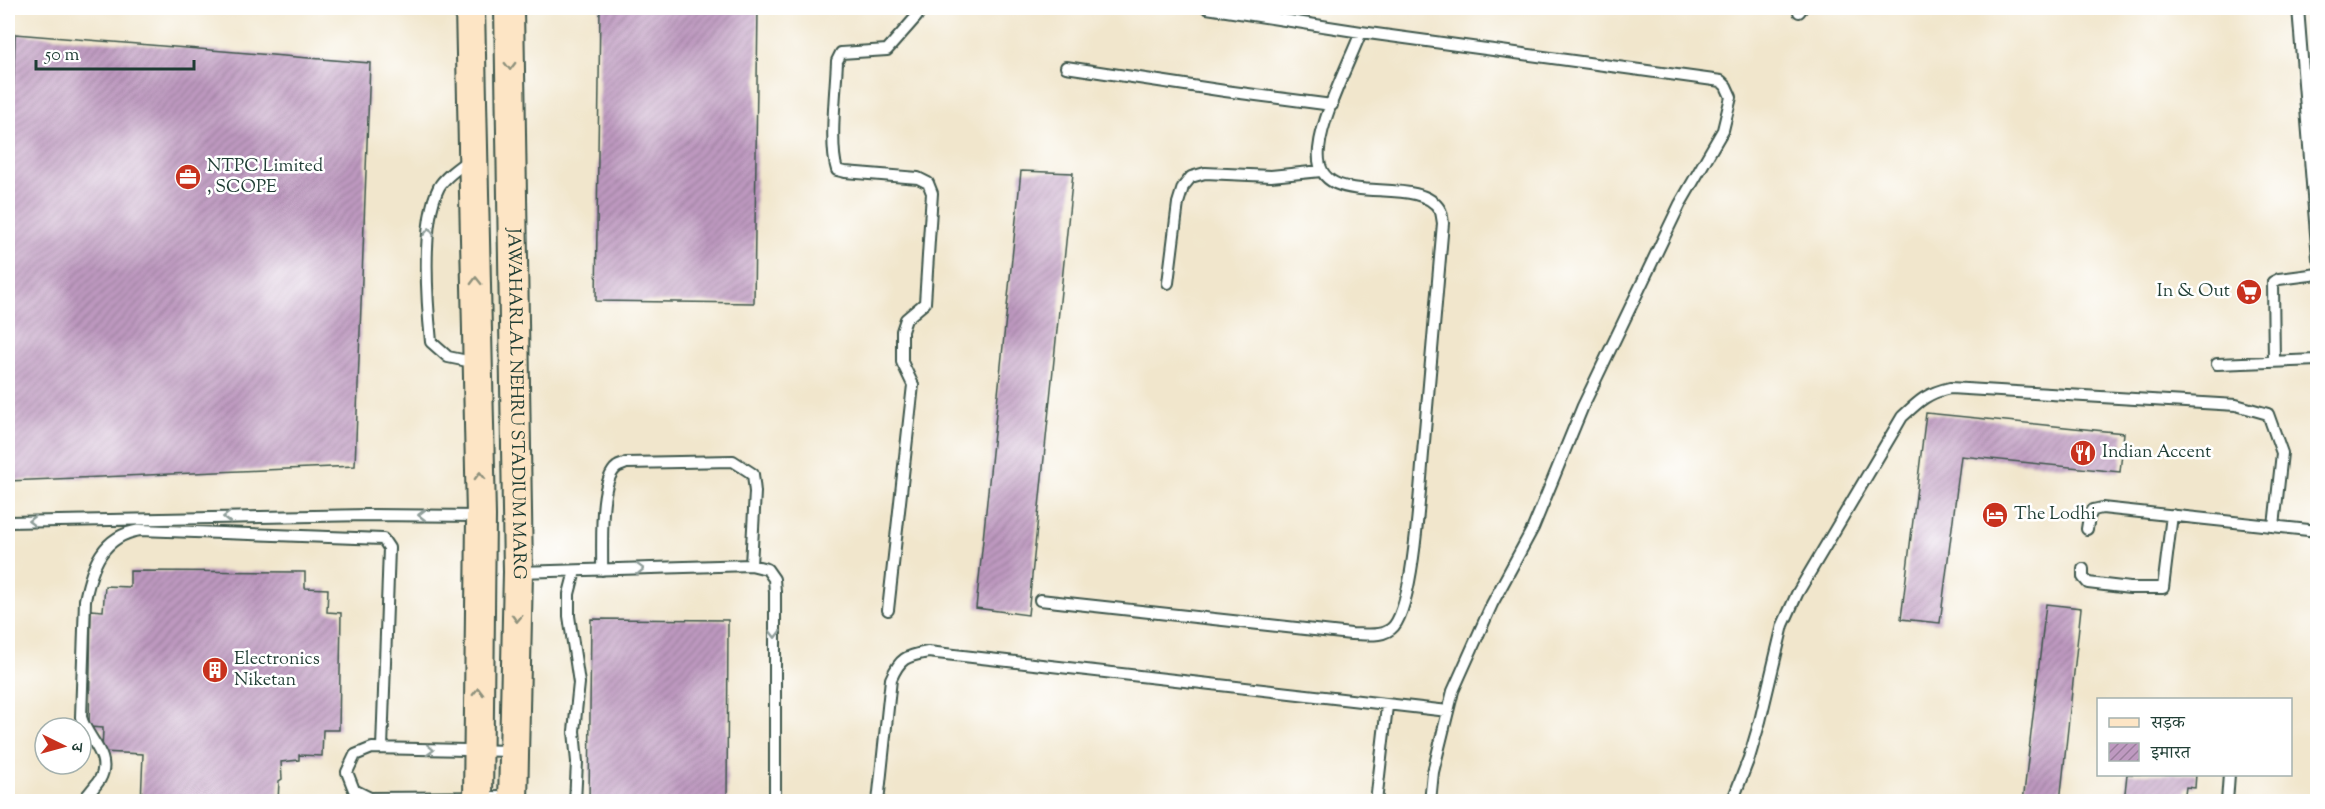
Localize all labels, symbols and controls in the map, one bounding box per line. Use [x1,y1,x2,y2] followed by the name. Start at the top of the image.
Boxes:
[36,33,194,71] scale bar
[44,43,80,69] text: 50 m
[504,61,516,70] one-way arrow
[207,154,323,201] place label: NTPC Limited , SCOPE
[173,162,203,192] office icon: NTPC Limited , SCOPE
[422,227,435,236] one-way arrow
[500,227,531,580] street label: JAWAHARLAL NEHRU STADIUM MARG
[470,277,482,286] one-way arrow
[2234,277,2264,307] supermarket icon: In & Out
[2157,279,2230,305] place label: In & Out
[2068,438,2098,468] restaurant icon: Indian Accent
[2102,440,2211,466] place label: Indian Accent
[474,472,486,481] one-way arrow
[1980,500,2010,530] hotel icon: The Lodhi
[2014,502,2096,528] place label: The Lodhi
[418,509,427,521] one-way arrow
[223,511,232,524] one-way arrow
[28,515,37,528] one-way arrow
[635,562,644,575] one-way arrow
[511,613,523,622] one-way arrow
[769,629,781,638] one-way arrow
[234,647,320,694] place label: Electronics Niketan
[200,655,230,685] building icon: Electronics Niketan
[472,688,484,697] one-way arrow
[2097,698,2292,776] legend
[2150,711,2186,737] text: सड़क
[33,716,93,776] north arrow
[63,741,87,754] text: उ
[2150,741,2191,767] text: इमारत
[425,743,434,756] one-way arrow

